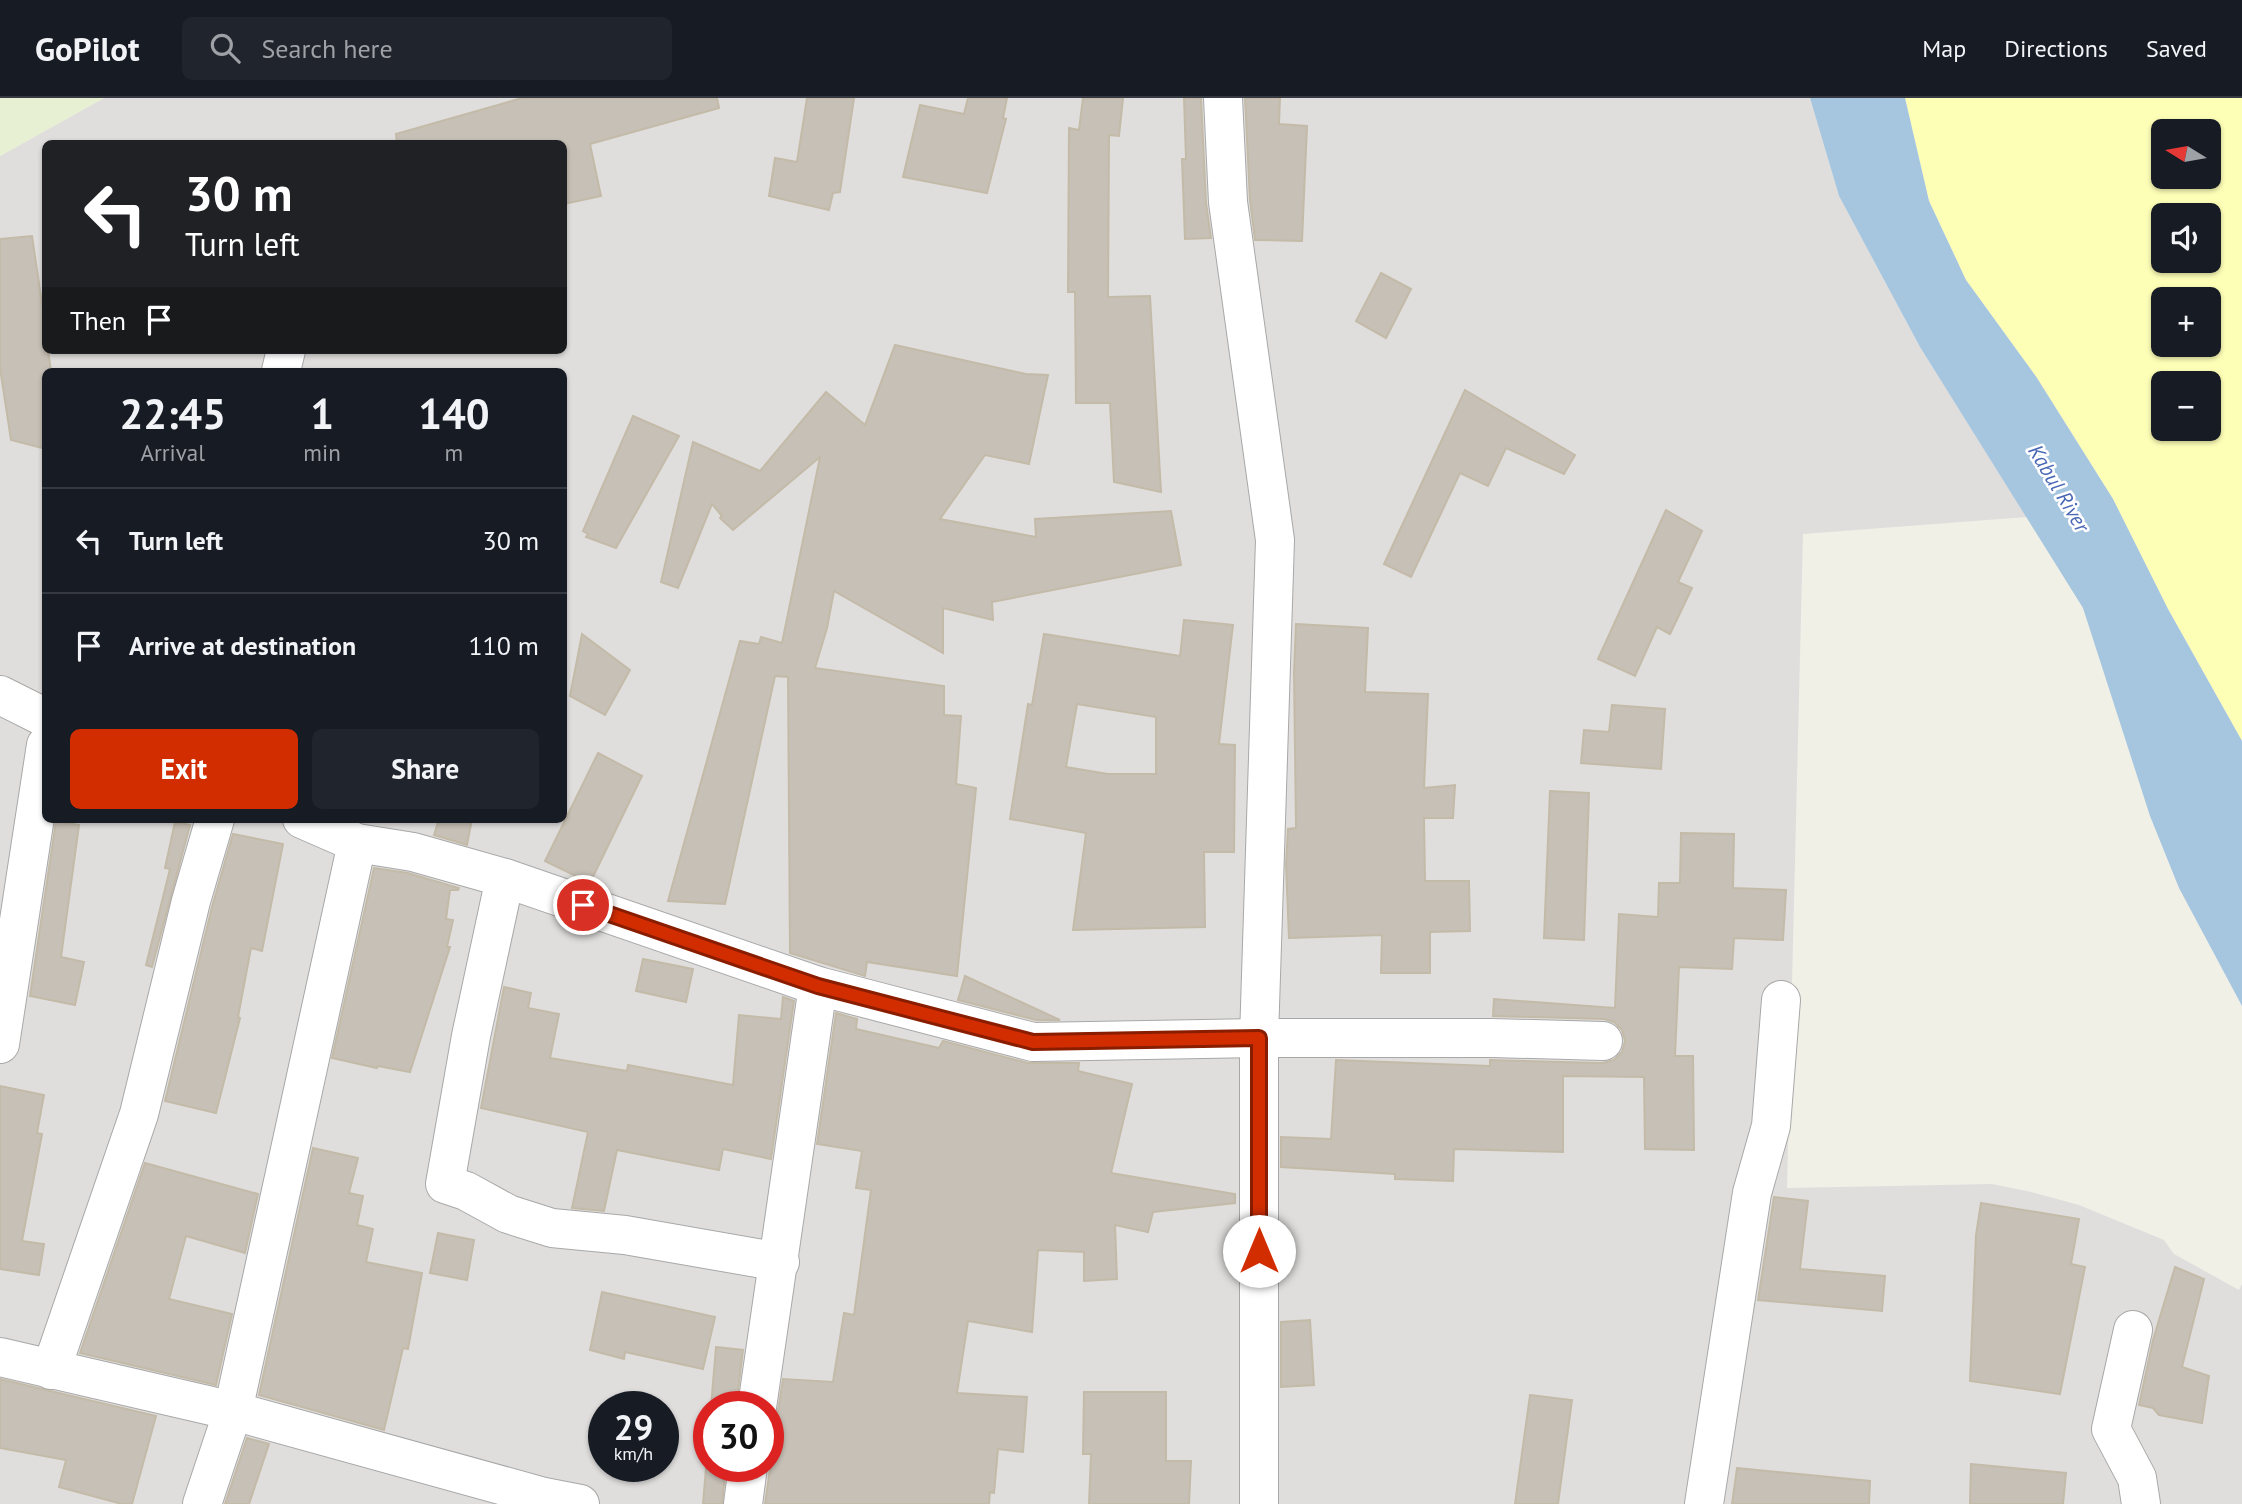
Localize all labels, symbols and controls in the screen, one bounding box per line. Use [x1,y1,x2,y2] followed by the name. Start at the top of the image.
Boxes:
[182,17,672,80] search box
[35,27,140,70] text: GoPilot
[206,29,244,67] icon: search
[262,32,393,65] text: Search here
[1922,33,1966,64] text: Map
[2004,33,2108,64] text: Directions
[2146,33,2207,64] text: Saved
[2151,119,2221,189] north arrow
[2151,119,2221,441] map controls
[185,161,292,225] text: 30 m
[70,168,161,259] icon: left
[2151,203,2221,273] button: sound
[185,223,300,265] text: Turn left
[2151,287,2221,357] button: +
[140,301,178,339] icon: arrive
[70,304,126,337] text: Then
[2151,371,2221,441] button: −
[119,386,226,441] text: 22:45
[310,386,334,441] text: 1
[418,386,490,441] text: 140
[140,438,205,467] text: Arrival
[303,438,341,467] text: min
[445,438,463,467] text: m
[2022,439,2097,539] water label: Kabul River
[70,522,108,560] icon: left
[129,524,223,557] text: Turn left
[483,524,539,557] text: 30 m
[70,627,108,665] icon: arrive
[129,629,356,662] text: Arrive at destination
[468,629,539,662] text: 110 m
[70,729,298,809] button: Exit
[312,729,539,809] button: Share
[553,875,613,935] pin
[564,886,602,924] icon: arrive
[1222,1214,1296,1288] position arrow
[693,1391,784,1482] speed limit sign: 30
[614,1404,653,1450] text: 29
[614,1442,653,1465] text: km/h

